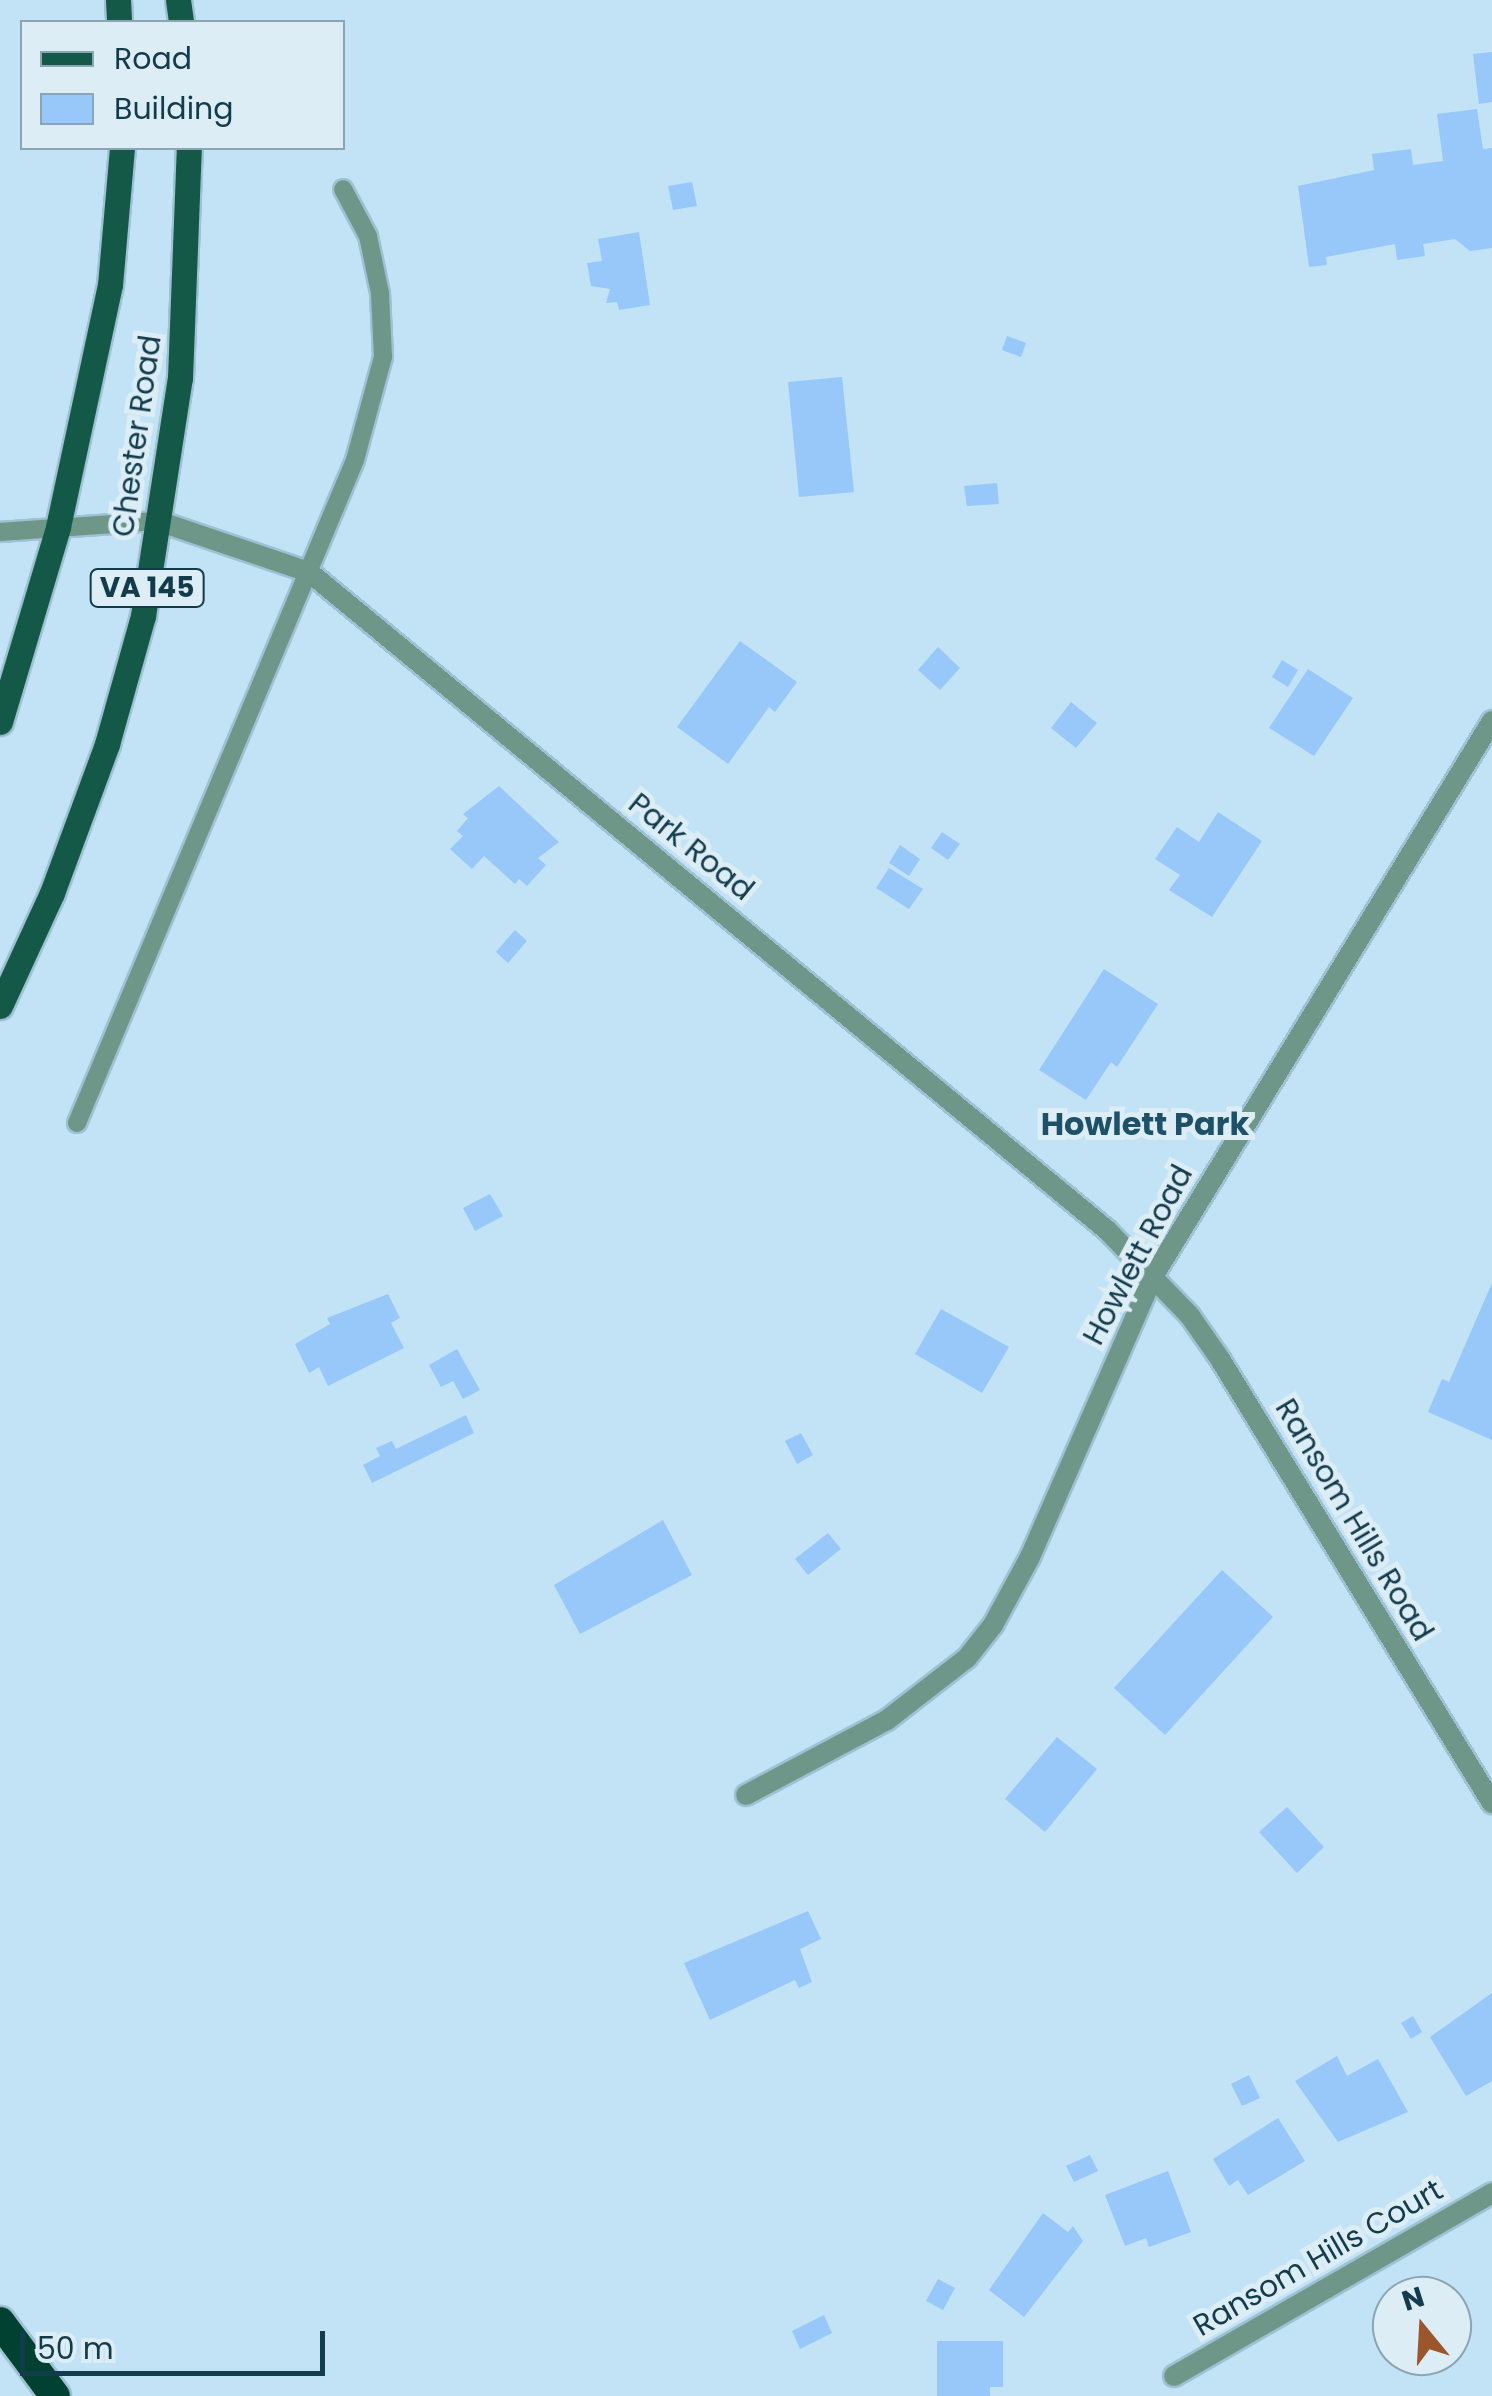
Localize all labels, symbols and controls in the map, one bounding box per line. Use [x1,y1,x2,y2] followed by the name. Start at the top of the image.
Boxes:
[20,20,345,150] legend
[114,37,192,80] text: Road
[114,87,234,130] text: Building
[105,333,169,539] street label: Chester Road
[90,565,204,611] road number: VA 145
[621,786,761,908] street label: Park Road
[1041,1105,1249,1143] district label: Howlett Park
[1076,1159,1200,1351] street label: Howlett Road
[1267,1392,1441,1648] street label: Ransom Hills Road
[1187,2172,1449,2344] street label: Ransom Hills Court
[1372,2276,1472,2376] north arrow
[1397,2277,1429,2321] text: N
[25,2311,330,2373] scale bar
[37,2327,114,2370] text: 50 m

